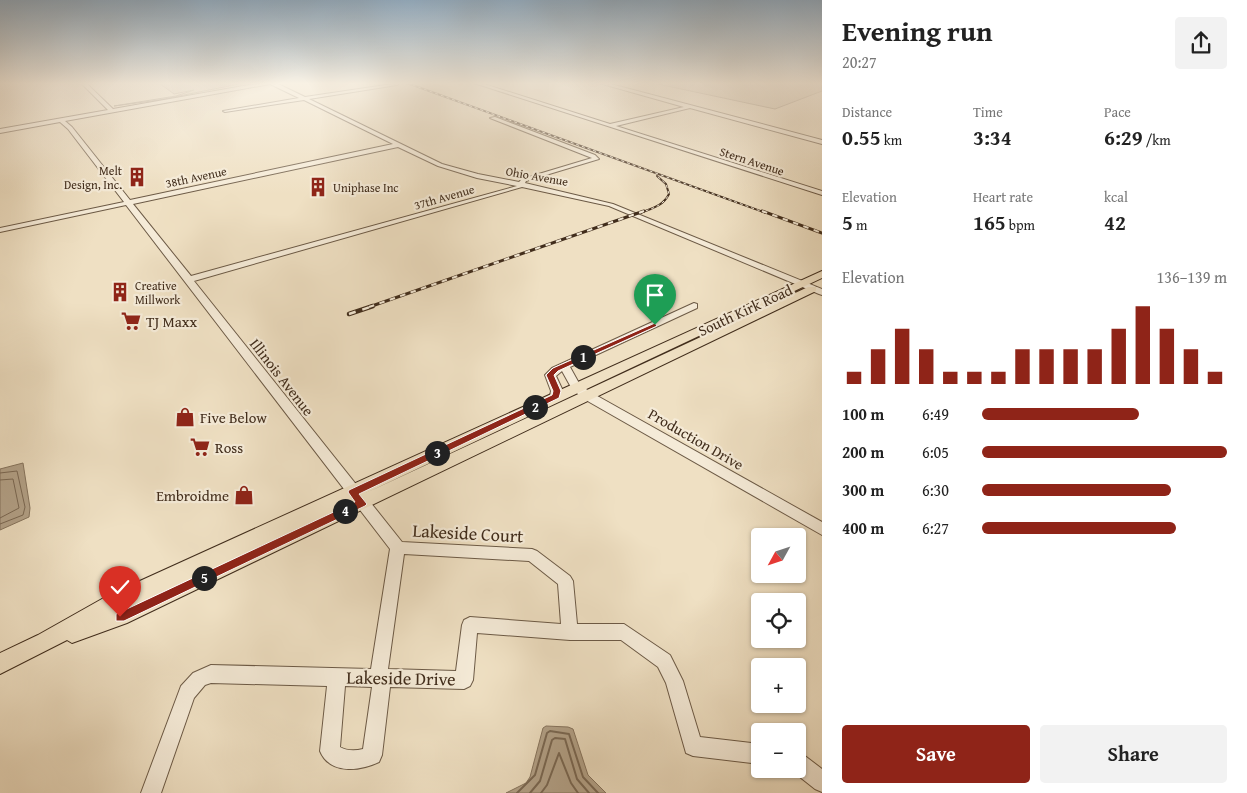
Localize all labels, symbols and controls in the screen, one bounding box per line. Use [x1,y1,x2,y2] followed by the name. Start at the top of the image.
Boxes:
[842,10,993,51] text: Evening run
[1175,17,1227,69] button: share
[842,50,877,74] text: 20:27
[842,102,892,122] text: Distance
[973,102,1003,122] text: Time
[1104,102,1131,122] text: Pace
[842,122,881,153] text: 0.55
[973,122,1012,153] text: 3:34
[1104,122,1143,153] text: 6:29
[881,130,902,150] text: km
[1143,130,1171,150] text: /km
[718,143,787,180] street label: Stern Avenue
[64,162,123,193] place label: Melt Design, Inc.
[164,162,228,192] street label: 38th Avenue
[504,162,570,190] street label: Ohio Avenue
[126,166,148,188] building icon: Melt Design, Inc.
[307,176,329,198] building icon: Uniphase Inc
[333,179,399,196] place label: Uniphase Inc
[412,180,477,214] street label: 37th Avenue
[842,187,897,207] text: Elevation
[973,187,1033,207] text: Heart rate
[1104,187,1128,207] text: kcal
[842,207,853,238] text: 5
[973,207,1006,238] text: 165
[1104,207,1126,238] text: 42
[853,215,867,235] text: m
[1006,215,1035,235] text: bpm
[842,265,905,289] text: Elevation
[1157,265,1227,289] text: 136–139 m
[634,274,676,325] pin
[135,277,181,308] place label: Creative Millwork
[694,279,796,341] street label: South Kirk Road
[109,281,131,303] building icon: Creative Millwork
[641,281,669,309] icon: arrive
[120,310,142,332] supermarket icon: TJ Maxx
[146,311,197,332] place label: TJ Maxx
[245,334,319,420] street label: Illinois Avenue
[570,344,596,370] pin: 1
[580,347,587,367] text: 1
[522,394,548,420] pin: 2
[532,397,539,417] text: 2
[842,402,884,426] text: 100 m
[922,402,949,426] text: 6:49
[644,403,748,475] street label: Production Drive
[174,406,196,428] shop icon: Five Below
[200,407,267,428] place label: Five Below
[189,436,211,458] supermarket icon: Ross
[215,437,243,458] place label: Ross
[424,440,450,466] pin: 3
[842,440,884,464] text: 200 m
[922,440,949,464] text: 6:05
[434,443,441,463] text: 3
[842,478,884,502] text: 300 m
[922,478,949,502] text: 6:30
[233,484,255,506] shop icon: Embroidme
[156,485,229,506] place label: Embroidme
[332,498,358,524] pin: 4
[342,501,349,521] text: 4
[842,516,884,540] text: 400 m
[922,516,949,540] text: 6:27
[412,517,525,549] street label: Lakeside Court
[751,528,806,582] north arrow
[751,528,806,778] map controls
[99,566,141,617] pin
[192,566,216,590] pin: 5
[201,568,208,588] text: 5
[106,573,134,601] icon: check
[751,593,806,648] button: locate
[751,658,806,713] button: +
[346,664,456,692] street label: Lakeside Drive
[751,723,806,778] button: −
[842,725,1030,783] button: Save
[1040,725,1227,783] button: Share

